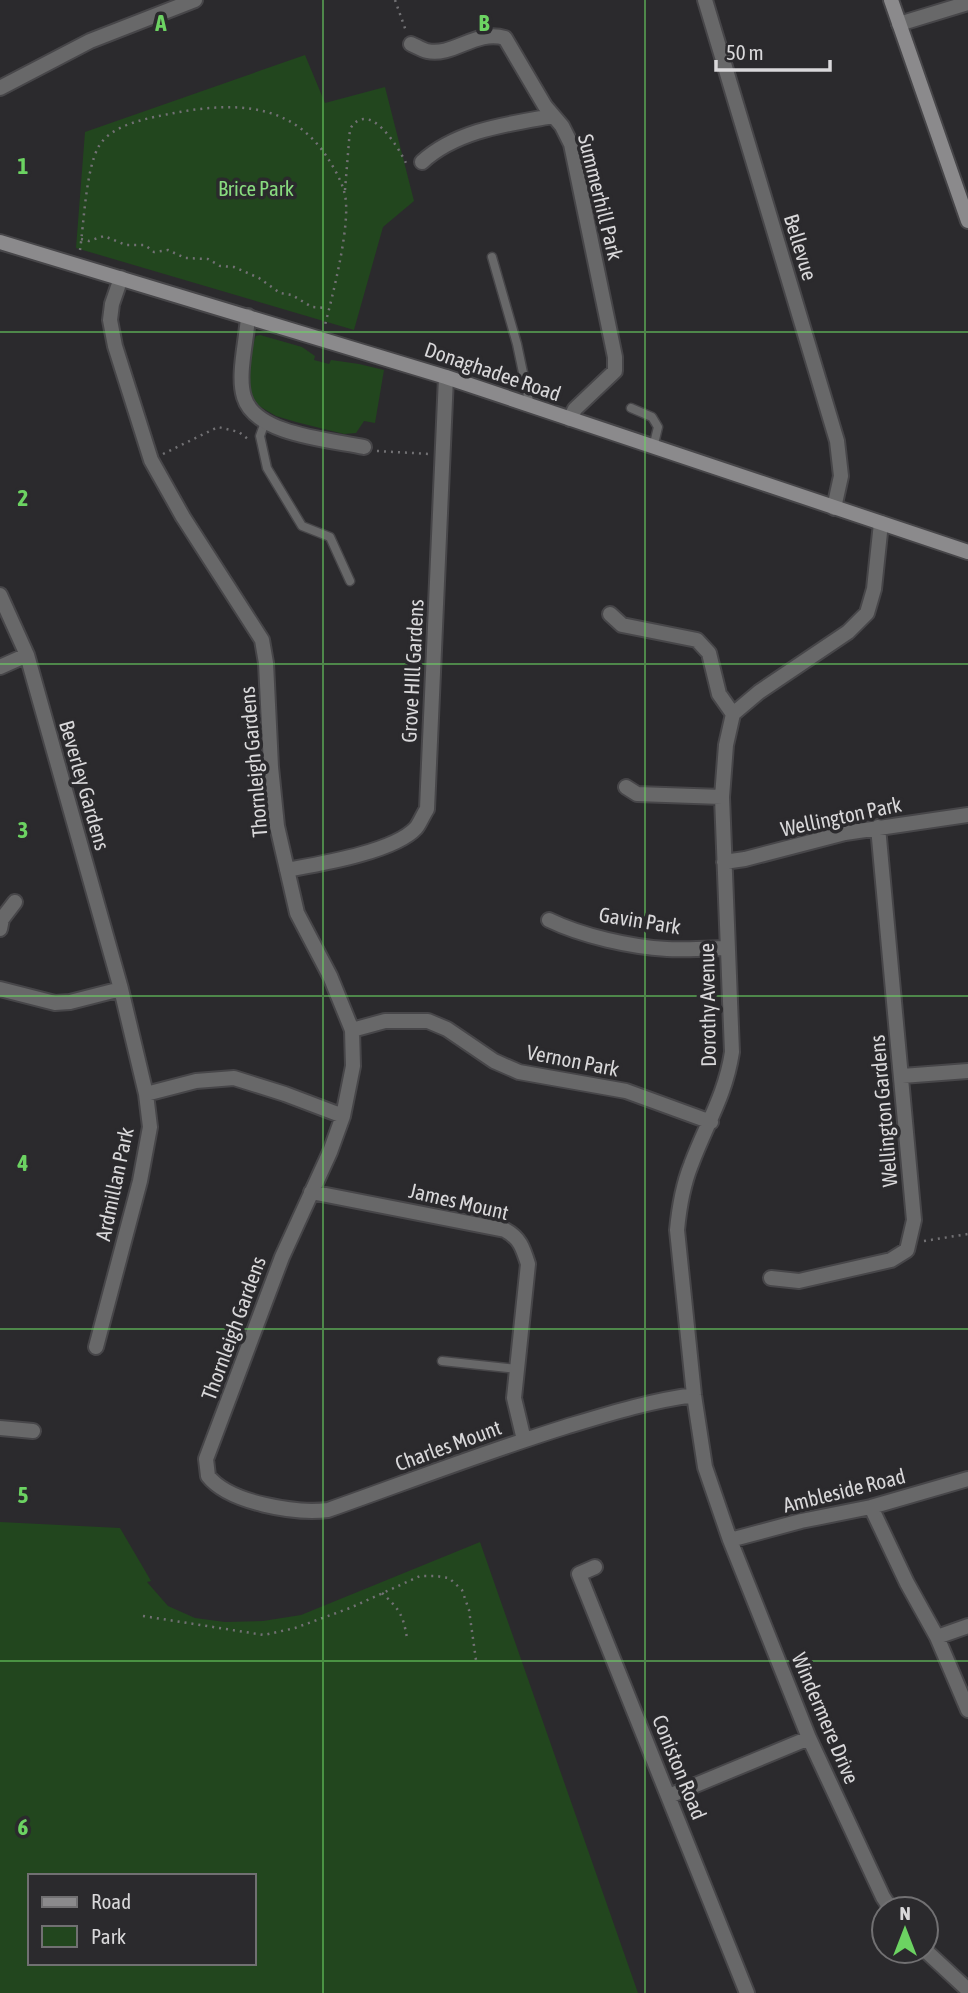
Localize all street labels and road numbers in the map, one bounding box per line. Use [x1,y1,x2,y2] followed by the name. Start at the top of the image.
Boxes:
[574,131,628,263] street label: Summerhill Park
[780,211,822,283] street label: Bellevue
[422,336,564,406] street label: Donaghadee Road
[396,599,428,743] street label: Grove HIll Gardens
[234,686,272,838] street label: Thornleigh Gardens
[55,717,115,853] street label: Beverley Gardens
[778,791,904,841] street label: Wellington Park
[597,902,683,938] street label: Gavin Park
[694,943,720,1067] street label: Dorothy Avenue
[864,1034,902,1188] street label: Wellington Gardens
[525,1039,621,1081] street label: Vernon Park
[90,1125,138,1243] street label: Ardmillan Park
[407,1178,511,1224] street label: James Mount
[196,1253,270,1403] street label: Thornleigh Gardens
[392,1415,504,1475] street label: Charles Mount
[780,1463,908,1517] street label: Ambleside Road
[788,1649,864,1787] street label: Windermere Drive
[648,1711,712,1823] street label: Coniston Road

